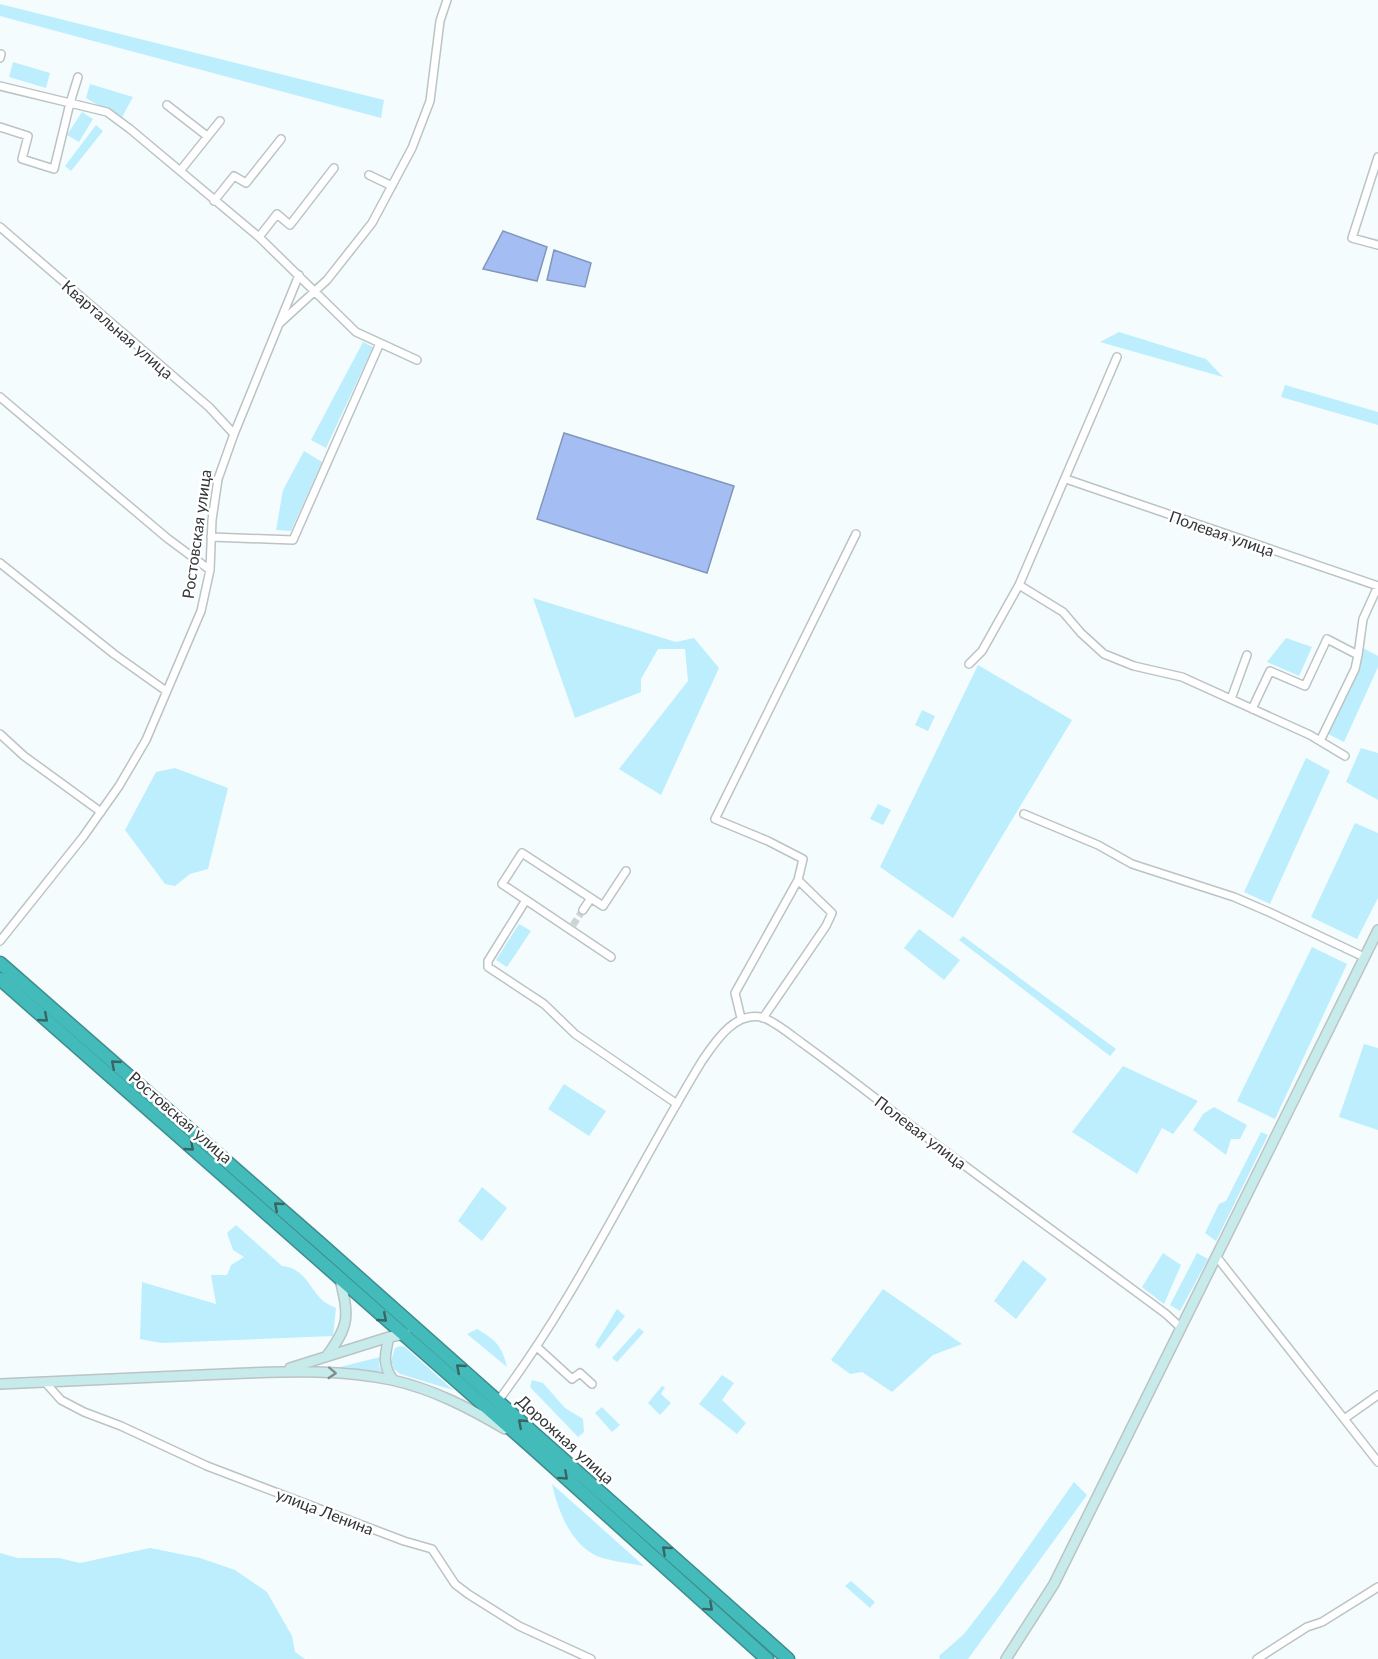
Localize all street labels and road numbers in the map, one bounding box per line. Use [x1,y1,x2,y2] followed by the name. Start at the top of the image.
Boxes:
[59,276,177,382] street label: Квартальная улица
[178,468,214,600] street label: Ростовская улица
[1167,506,1277,560] street label: Полевая улица
[126,1067,236,1167] street label: Ростовская улица
[871,1091,971,1173] street label: Полевая улица
[514,1390,618,1488] street label: Дорожная улица
[274,1484,376,1538] street label: улица Ленина

